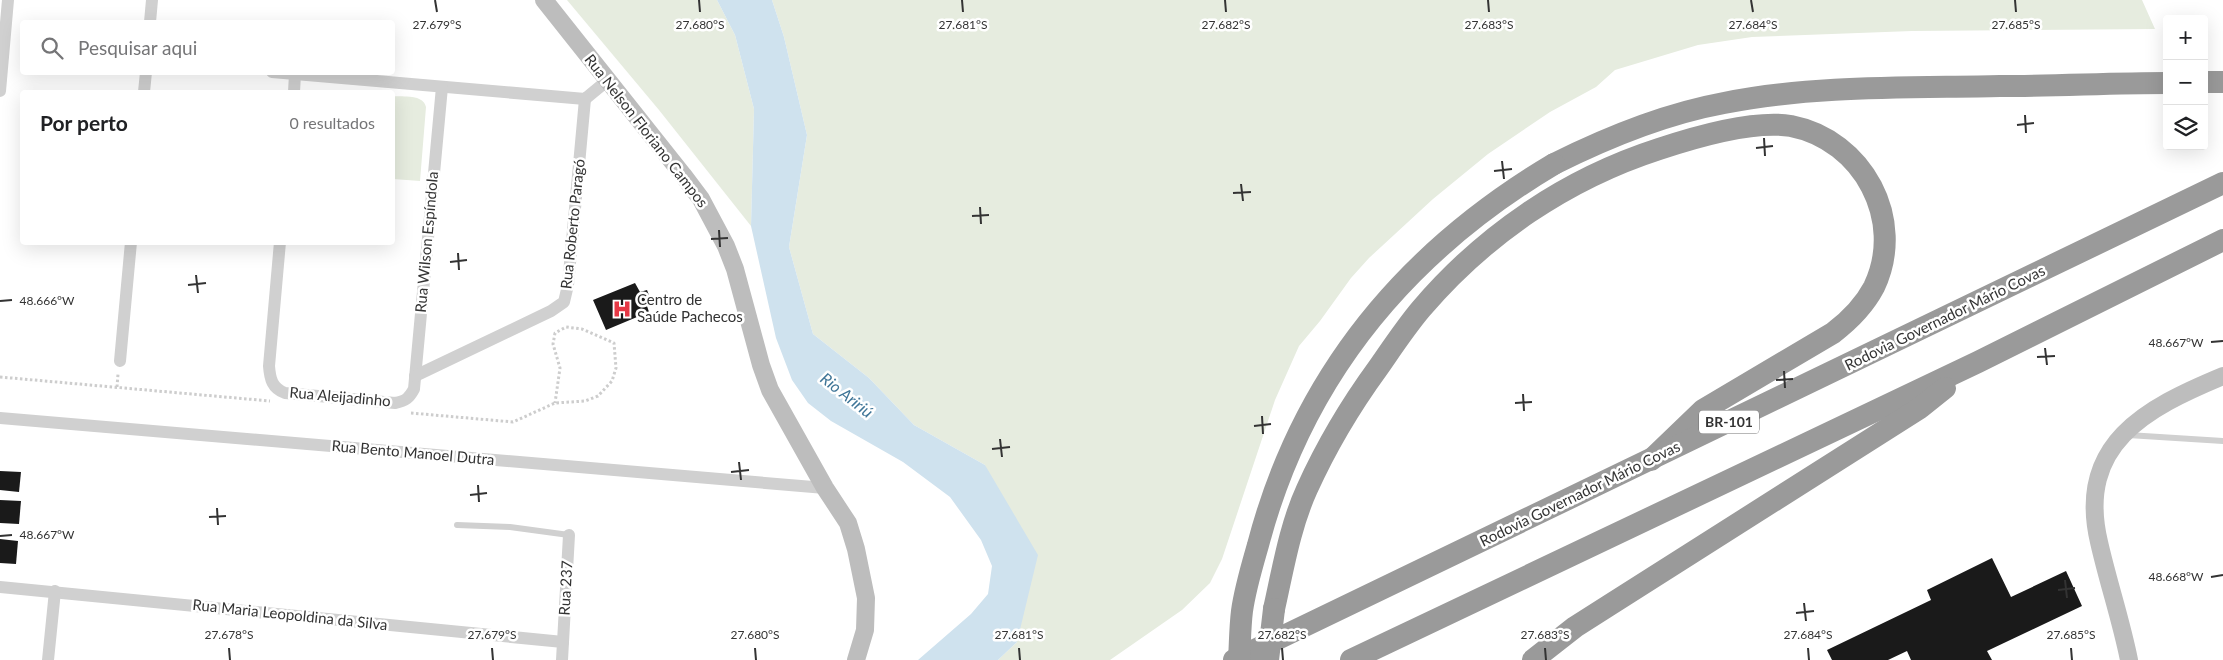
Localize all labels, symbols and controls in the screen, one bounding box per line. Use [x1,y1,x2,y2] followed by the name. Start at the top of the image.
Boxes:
[2163,15,2208,150] map controls
[2163,15,2208,60] button: +
[412,17,462,32] text: 27.679°S
[675,17,725,32] text: 27.680°S
[938,17,988,32] text: 27.681°S
[1201,17,1251,32] text: 27.682°S
[1464,17,1514,32] text: 27.683°S
[1728,17,1778,32] text: 27.684°S
[1991,17,2041,32] text: 27.685°S
[20,20,395,75] search box
[38,34,66,62] icon: search
[78,36,197,59] text: Pesquisar aqui
[581,50,712,211] street label: Rua Nelson Floriano Campos
[2163,60,2208,105] button: −
[2163,105,2208,150] button: layers
[40,110,128,135] text: Por perto
[289,113,375,132] text: 0 resultados
[556,158,588,290] street label: Rua Roberto Paragó
[411,171,441,313] street label: Rua Wilson Espíndola
[1841,261,2048,374] street label: Rodovia Governador Mário Covas
[637,290,743,325] place label: Centro de Saúde Pachecos
[19,293,75,308] text: 48.666°W
[611,298,633,320] hospital icon: Centro de Saúde Pachecos
[2148,335,2204,350] text: 48.667°W
[817,368,877,421] water label: Rio Aririú
[289,383,392,409] street label: Rua Aleijadinho
[1699,411,1759,434] road number: BR-101
[331,436,495,468] street label: Rua Bento Manoel Dutra
[1476,437,1683,550] street label: Rodovia Governador Mário Covas
[19,527,75,542] text: 48.667°W
[555,560,575,616] street label: Rua 237
[2148,569,2204,584] text: 48.668°W
[192,595,388,633] street label: Rua Maria Leopoldina da Silva
[204,627,254,642] text: 27.678°S
[467,627,517,642] text: 27.679°S
[730,627,780,642] text: 27.680°S
[994,627,1044,642] text: 27.681°S
[1257,627,1307,642] text: 27.682°S
[1520,627,1570,642] text: 27.683°S
[1783,627,1833,642] text: 27.684°S
[2046,627,2096,642] text: 27.685°S

